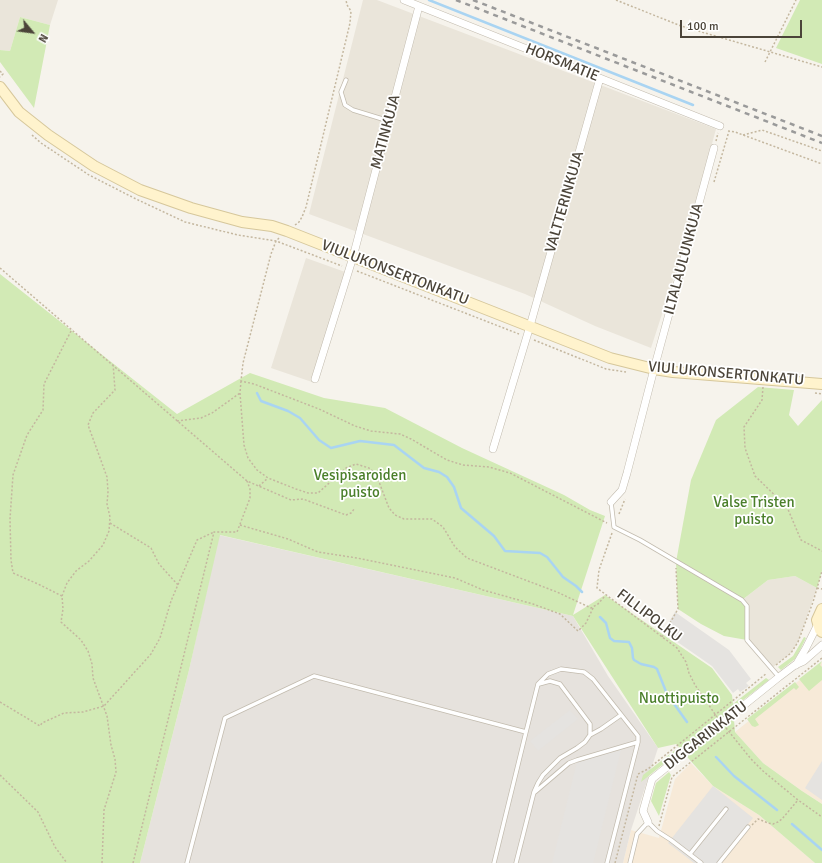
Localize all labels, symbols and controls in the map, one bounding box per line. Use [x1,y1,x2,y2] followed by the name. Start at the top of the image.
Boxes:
[12,12,52,52] north arrow
[682,12,804,38] scale bar
[687,19,719,34] text: 100 m
[35,32,50,45] text: N
[523,40,601,86] street label: HORSMATIE
[367,93,405,171] street label: MATINKUJA
[542,149,588,255] street label: VALTTERINKUJA
[660,201,708,317] street label: ILTALAULUNKUJA
[319,237,471,309] street label: VIULUKONSERTONKATU
[647,358,805,390] street label: VIULUKONSERTONKATU
[314,467,406,502] park label: Vesipisaroiden puisto
[713,494,795,529] park label: Valse Tristen puisto
[613,586,685,646] street label: FILLIPOLKU
[639,690,719,708] park label: Nuottipuisto
[661,698,751,774] street label: DIGGARINKATU

